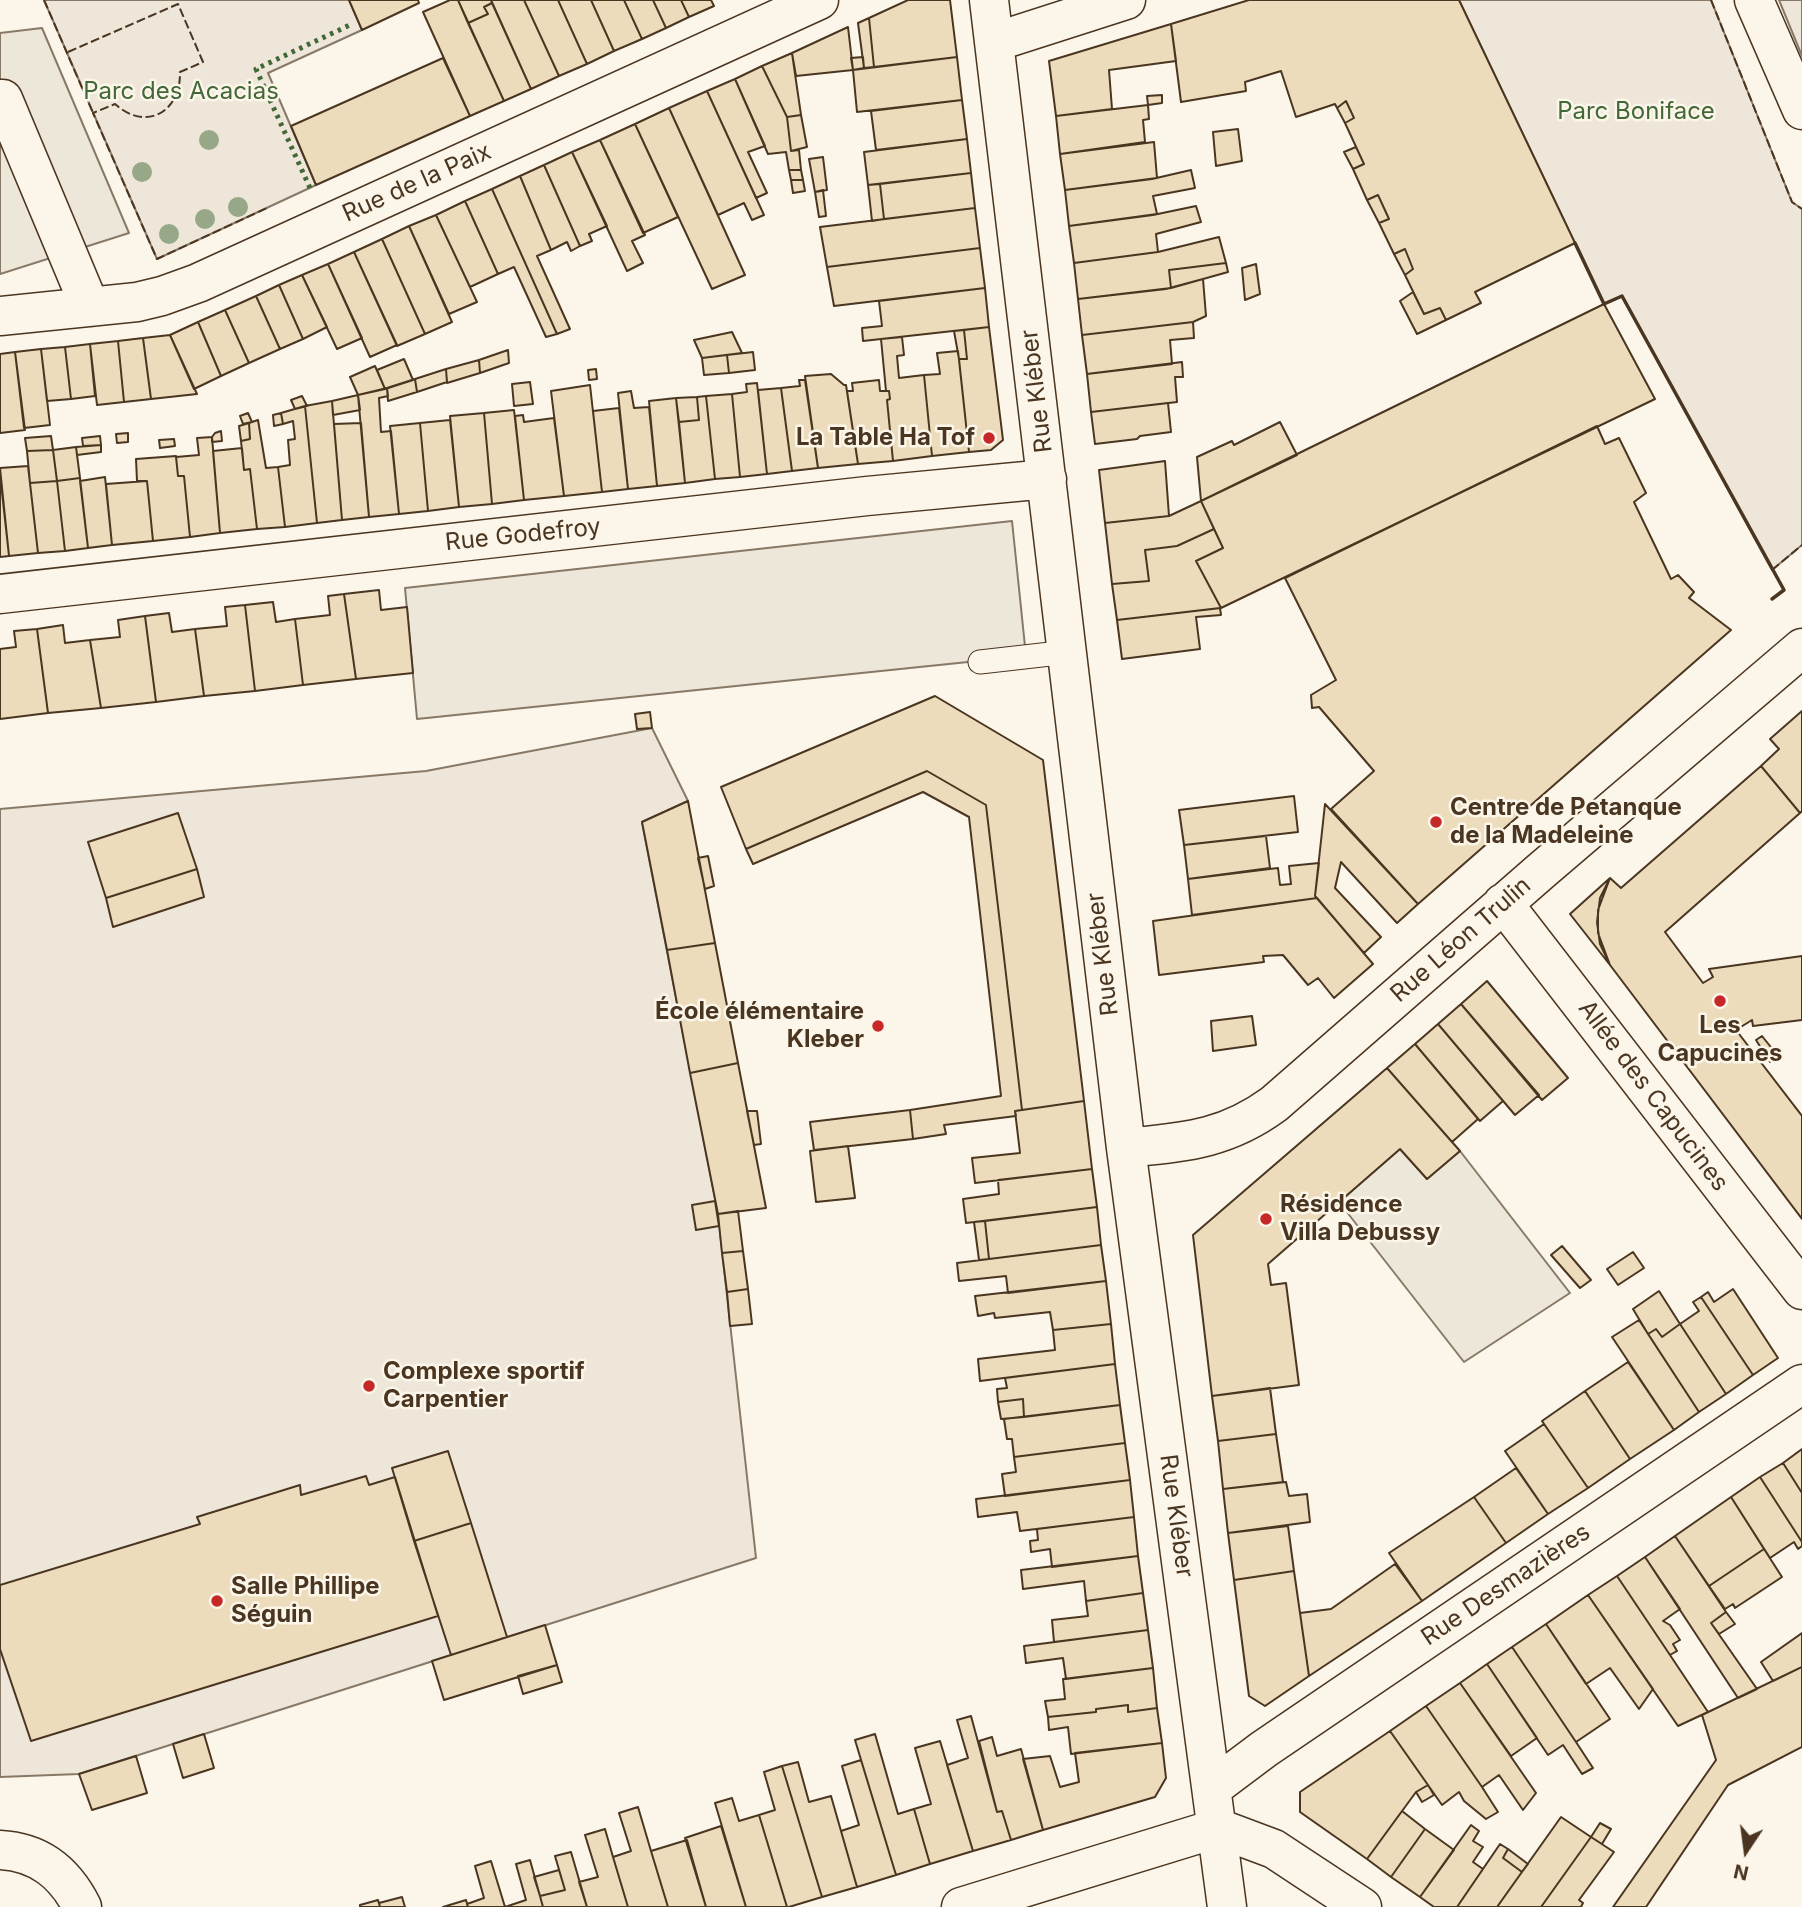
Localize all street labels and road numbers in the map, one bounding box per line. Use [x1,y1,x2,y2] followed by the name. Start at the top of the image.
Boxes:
[338,137,496,229] street label: Rue de la Paix
[1015,328,1059,454] street label: Rue Kléber
[444,513,602,557] street label: Rue Godefroy
[1385,871,1537,1009] street label: Rue Léon Trulin
[1081,891,1125,1017] street label: Rue Kléber
[1572,995,1734,1197] street label: Allée des Capucines
[1153,1453,1199,1579] street label: Rue Kléber
[1416,1518,1596,1652] street label: Rue Desmazières

